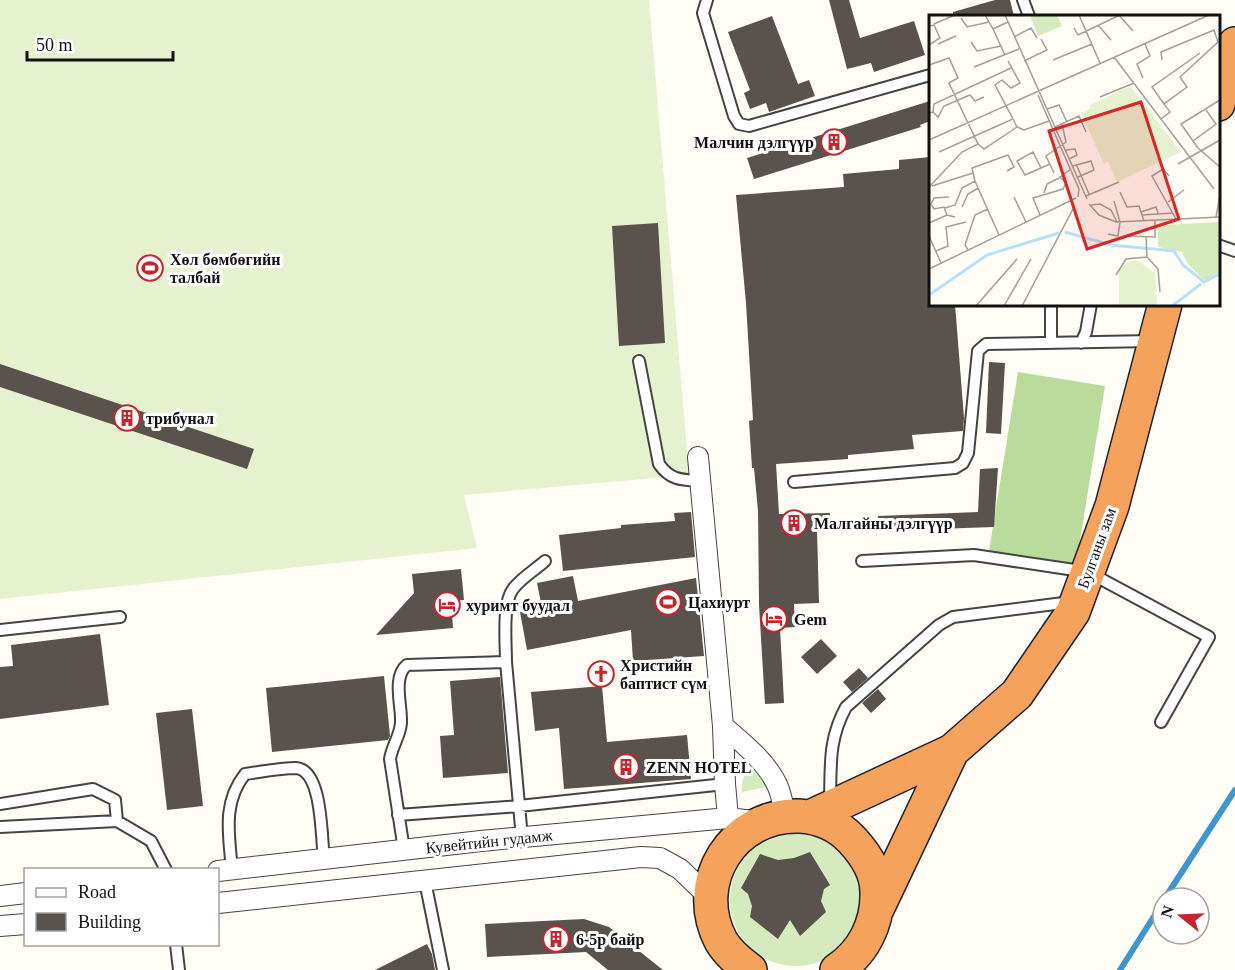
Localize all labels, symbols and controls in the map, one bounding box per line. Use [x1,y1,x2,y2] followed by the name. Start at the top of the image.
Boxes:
[929,15,1220,306] inset map
[27,24,172,62] scale bar
[36,35,73,55] text: 50 m
[819,127,849,157] building icon: Малчин дэлгүүр
[694,134,814,152] place label: Малчин дэлгүүр
[170,251,280,286] place label: Хөл бөмбөгийн талбай
[135,253,165,283] sports icon: Хөл бөмбөгийн талбай
[112,403,142,433] building icon: трибунал
[146,410,214,428] place label: трибунал
[1074,506,1120,591] street label: Булганы зам
[779,508,809,538] building icon: Малгайны дэлгүүр
[814,515,953,533] place label: Малгайны дэлгүүр
[653,587,683,617] sports icon: Цахиурт
[432,590,462,620] hotel icon: хуримт буудал
[688,594,750,612] place label: Цахиурт
[466,597,570,615] place label: хуримт буудал
[759,604,789,634] hotel icon: Gem
[794,611,828,628] place label: Gem
[620,657,707,693] place label: Христийн баптист сүм
[586,659,616,689] church icon: Христийн баптист сүм
[611,752,641,782] building icon: ZENN HOTEL
[646,759,751,776] place label: ZENN HOTEL
[425,826,554,858] street label: Кувейтийн гудамж
[24,868,219,946] legend
[78,882,116,902] text: Road
[1151,886,1211,946] north arrow
[1157,903,1177,920] text: N
[78,912,141,932] text: Building
[541,924,571,954] building icon: 6-5р байр
[576,931,644,949] place label: 6-5р байр

